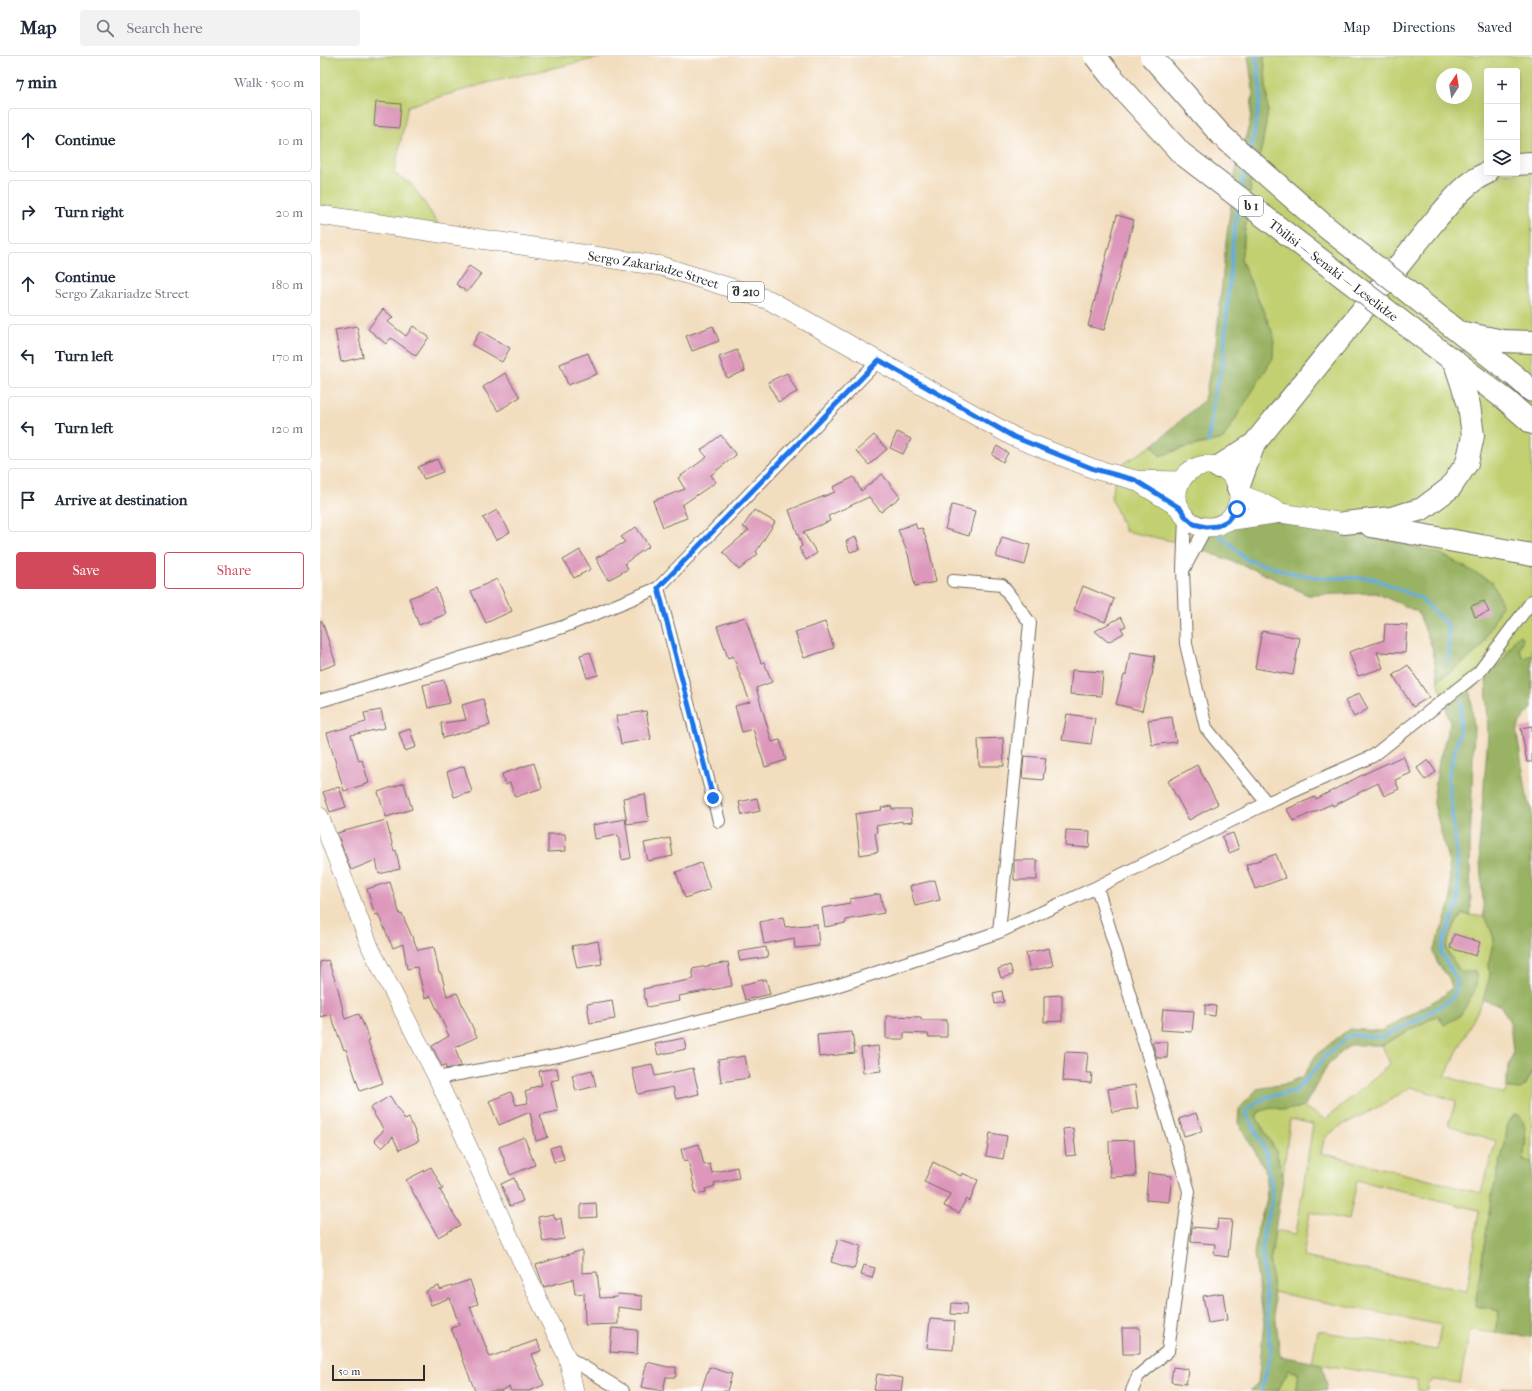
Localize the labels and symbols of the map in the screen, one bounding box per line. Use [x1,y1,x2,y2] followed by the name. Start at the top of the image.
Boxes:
[1436,68,1472,104] north arrow
[1239,196,1263,216] road number: ს 1
[1266,216,1402,325] street label: Tbilisi — Senaki — Leselidze
[587,248,721,292] street label: Sergo Zakariadze Street
[728,282,764,302] road number: შ 210
[1228,500,1246,518] route start
[704,789,722,807] route end
[332,1363,425,1382] scale bar

